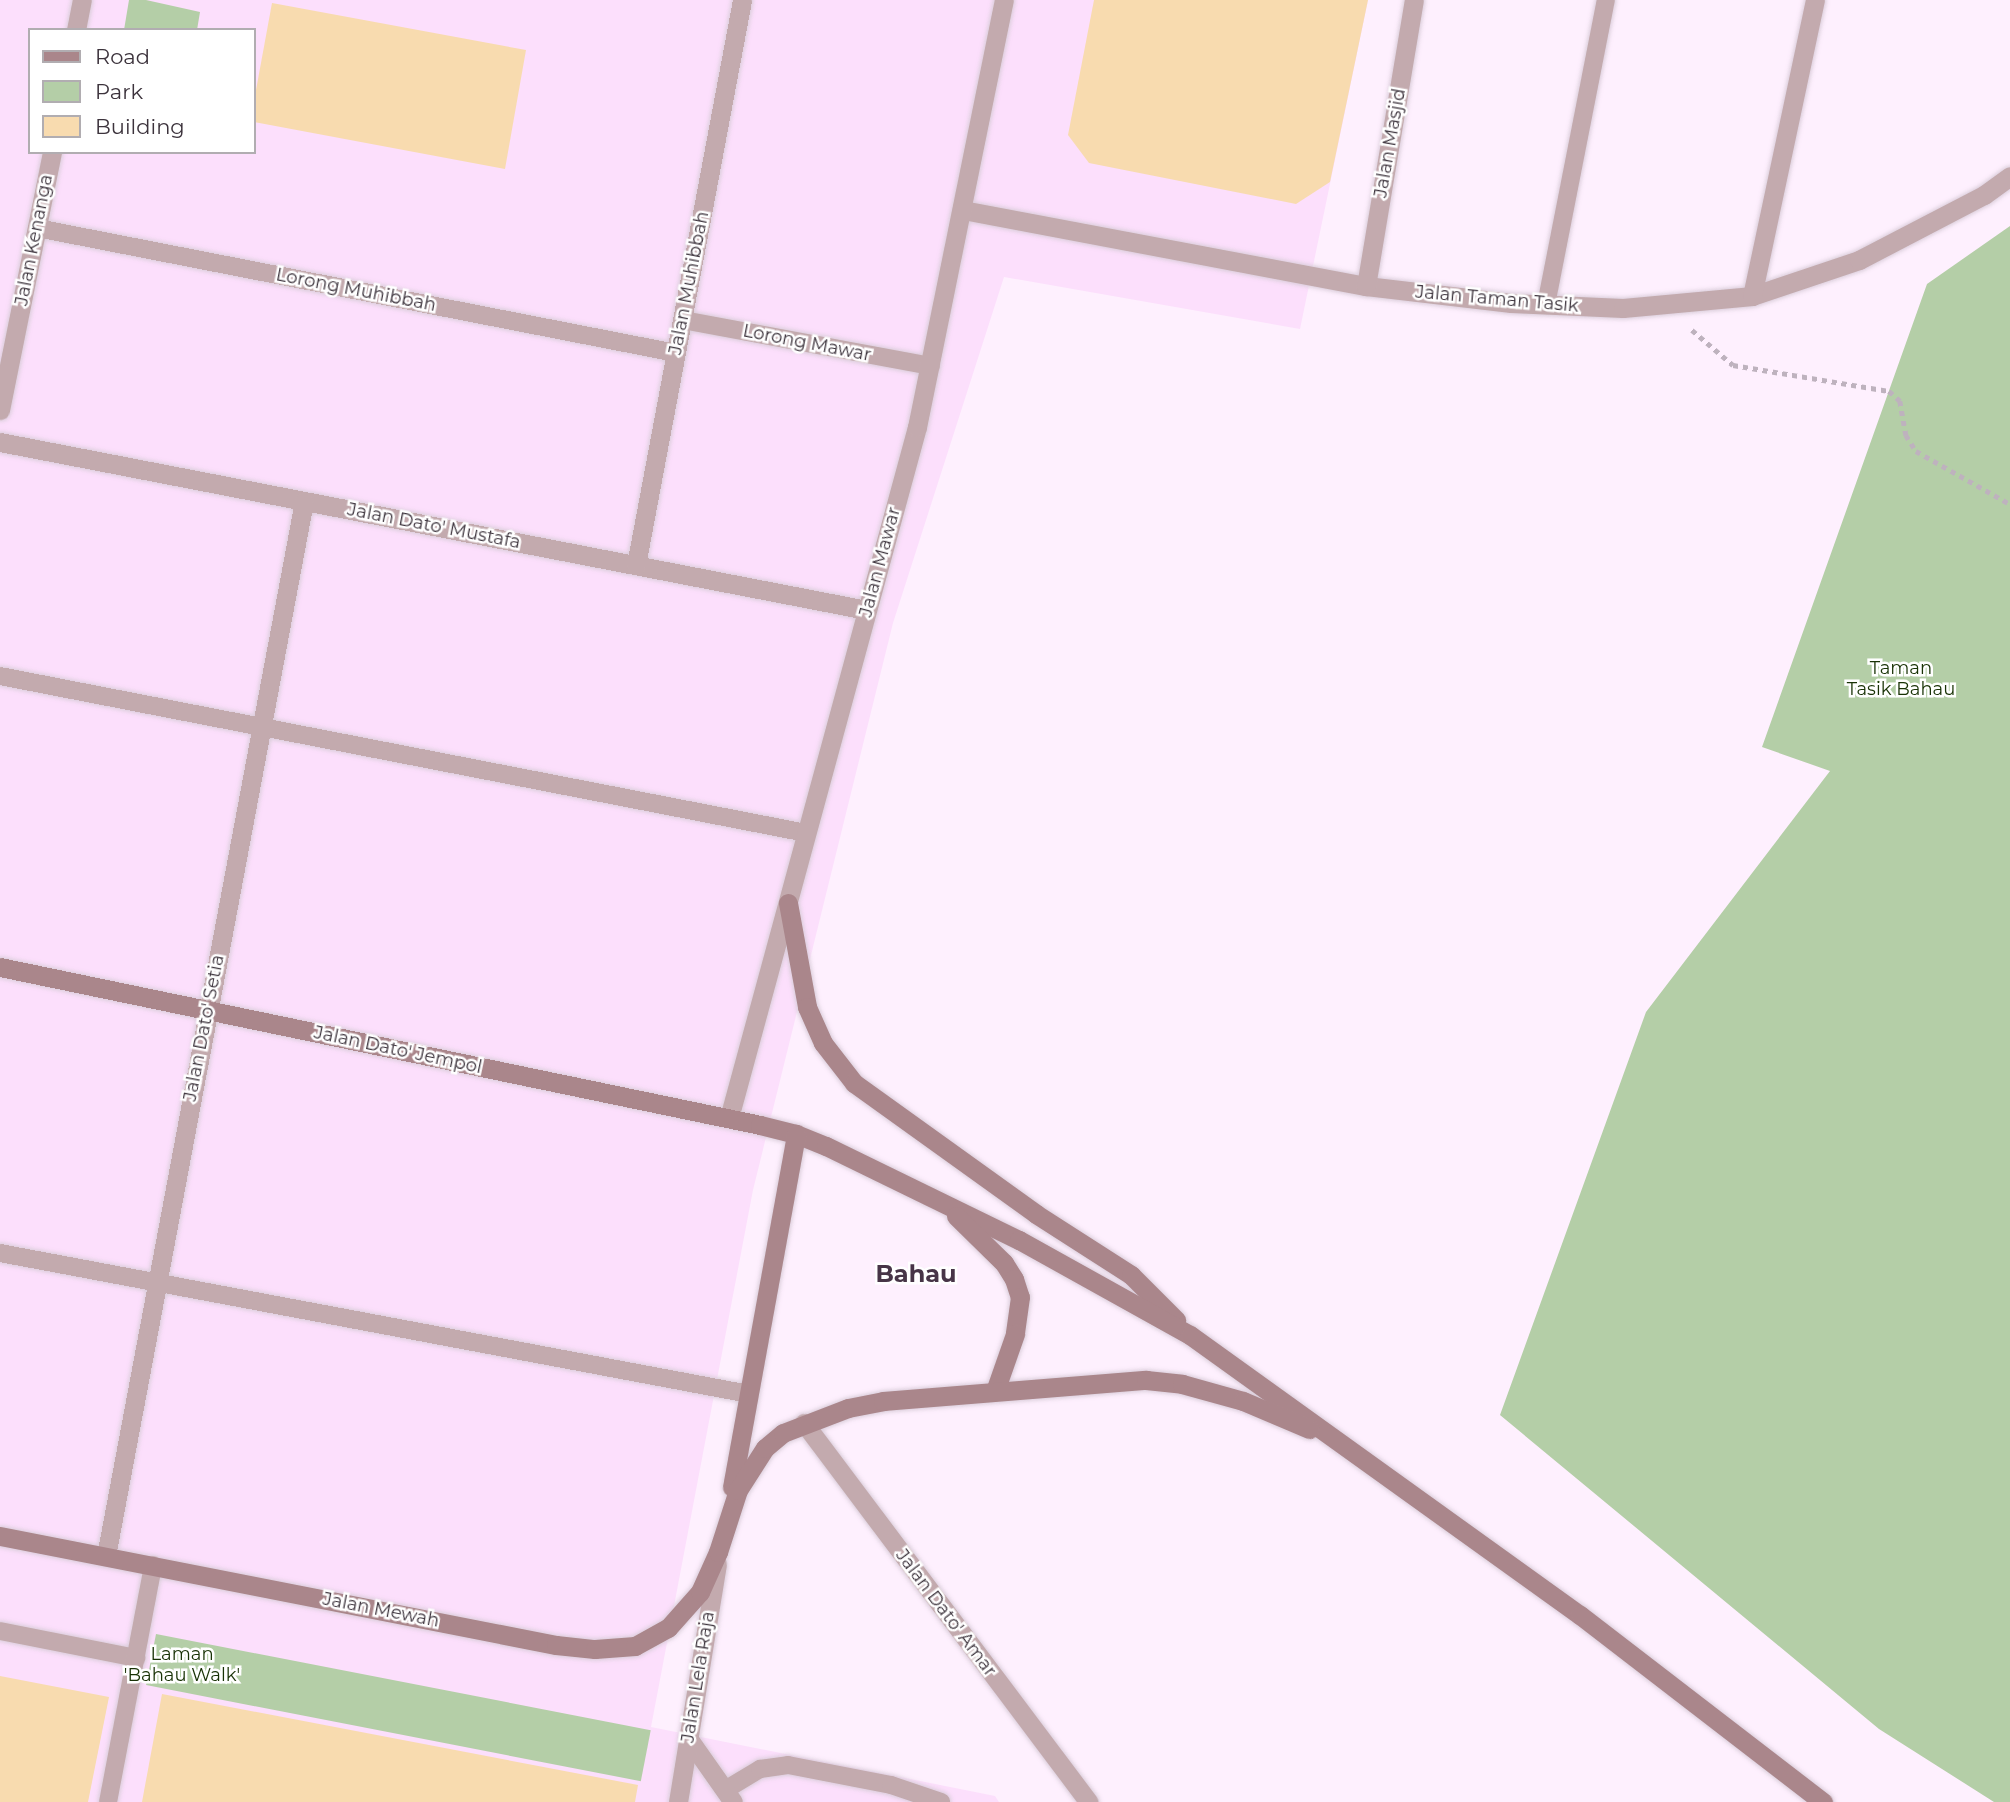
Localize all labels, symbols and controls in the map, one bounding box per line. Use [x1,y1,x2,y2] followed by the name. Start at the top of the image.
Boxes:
[28,28,256,154] legend
[95,44,150,69] text: Road
[95,79,143,104] text: Park
[1370,87,1410,199] street label: Jalan Masjid
[95,114,185,139] text: Building
[11,173,57,307] street label: Jalan Kenanga
[665,210,713,356] street label: Jalan Muhibbah
[274,264,438,316] street label: Lorong Muhibbah
[1414,281,1580,317] street label: Jalan Taman Tasik
[741,320,873,366] street label: Lorong Mawar
[346,499,522,553] street label: Jalan Dato' Mustafa
[855,505,905,619] street label: Jalan Mawar
[1847,658,1955,700] park label: Taman Tasik Bahau
[179,953,229,1103] street label: Jalan Dato' Setia
[312,1022,484,1078] street label: Jalan Dato' Jempol
[875,1260,957,1288] district label: Bahau
[891,1545,1001,1681] street label: Jalan Dato' Amar
[321,1588,441,1632] street label: Jalan Mewah
[677,1610,719,1744] street label: Jalan Lela Raja
[124,1644,240,1686] park label: Laman 'Bahau Walk'

